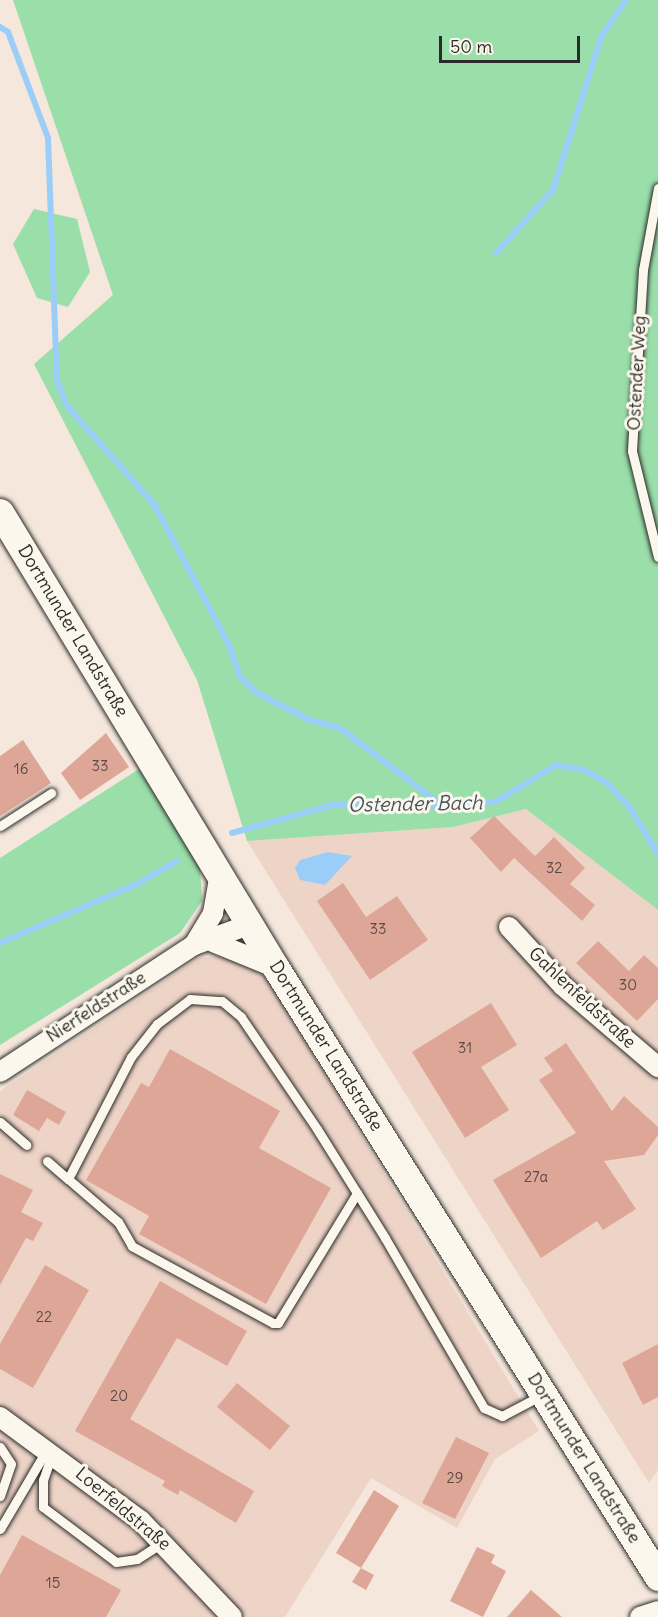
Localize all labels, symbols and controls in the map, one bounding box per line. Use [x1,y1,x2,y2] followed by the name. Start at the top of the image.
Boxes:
[442,24,583,62] scale bar
[450,35,492,58] text: 50 m
[623,315,651,431] street label: Ostender Weg
[13,541,133,721] street label: Dortmunder Landstraße
[91,757,109,775] house number: 33
[14,760,28,778] house number: 16
[347,790,483,816] water label: Ostender Bach
[546,859,562,877] house number: 32
[369,920,387,938] house number: 33
[524,943,640,1053] street label: Gahlenfeldstraße
[265,957,387,1135] street label: Dortmunder Landstraße
[42,967,150,1047] street label: Nierfeldstraße
[619,976,637,994] house number: 30
[458,1039,472,1057] house number: 31
[524,1168,548,1186] house number: 27a
[36,1308,52,1326] house number: 22
[523,1369,645,1547] street label: Dortmunder Landstraße
[110,1387,128,1405] house number: 20
[71,1463,175,1555] street label: Loerfeldstraße
[447,1469,463,1487] house number: 29
[46,1574,60,1592] house number: 15

